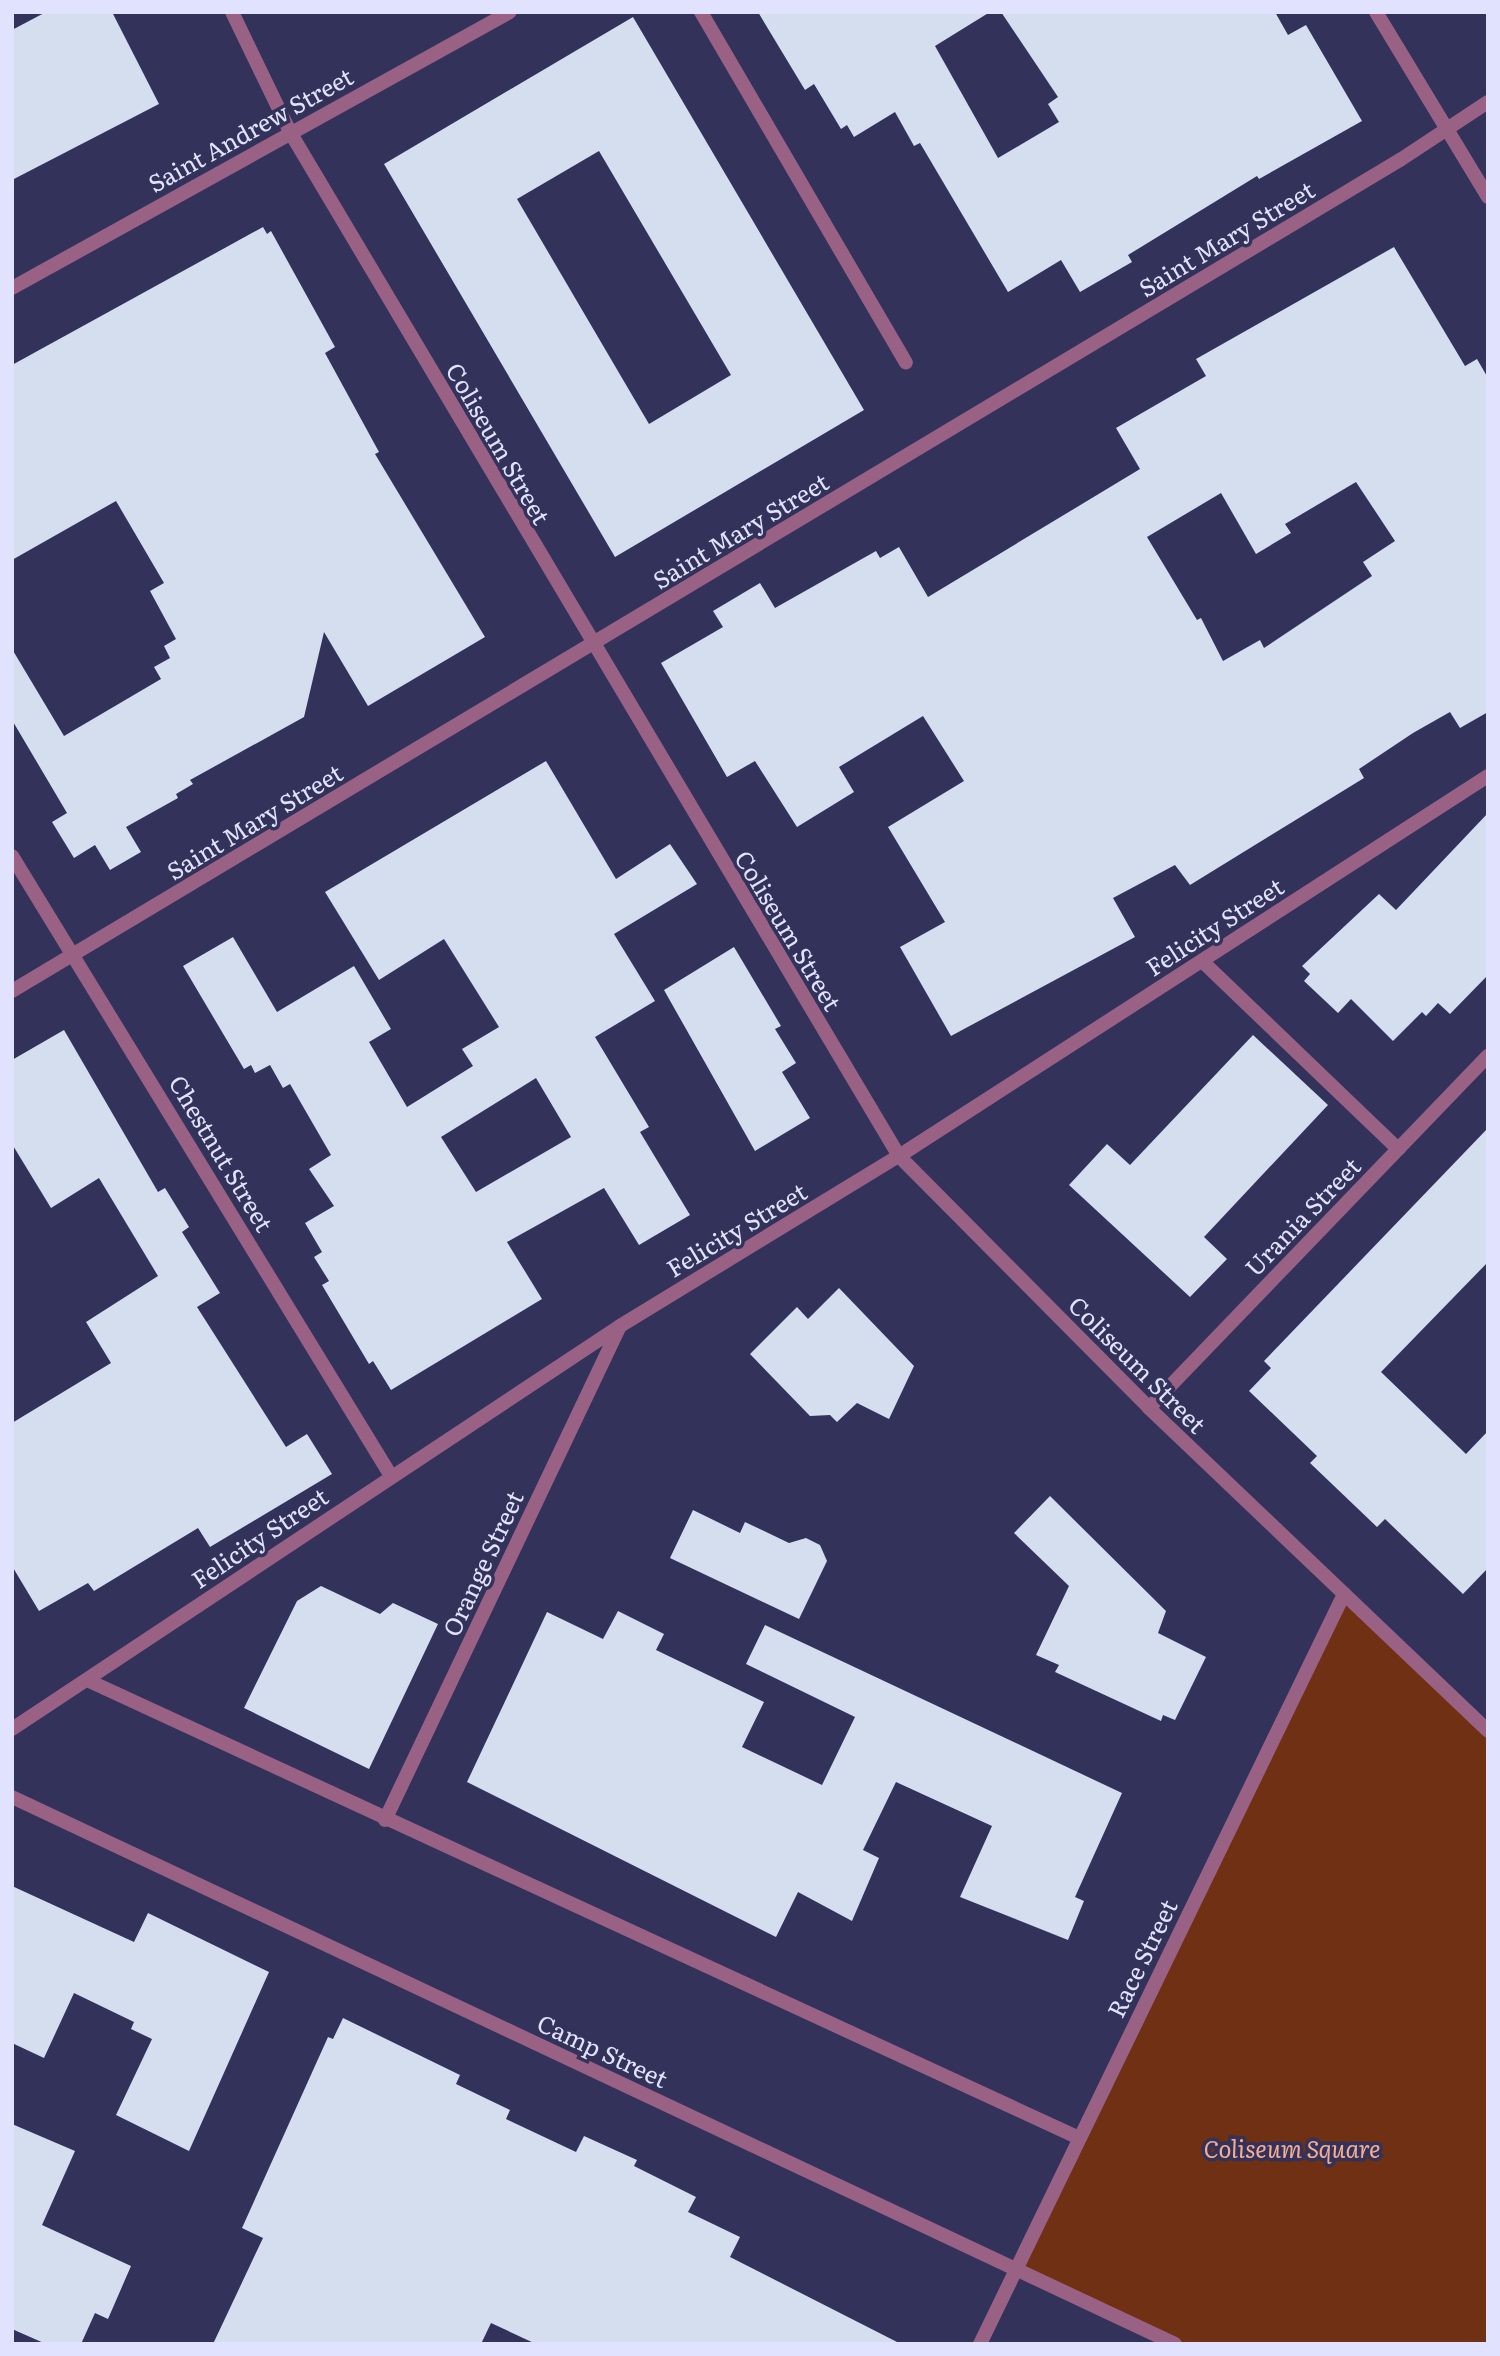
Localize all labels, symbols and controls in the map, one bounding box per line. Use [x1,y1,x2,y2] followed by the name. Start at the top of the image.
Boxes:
[143,61,357,197] street label: Saint Andrew Street
[1133,174,1319,302] street label: Saint Mary Street
[441,357,557,529] street label: Coliseum Street
[647,466,833,594] street label: Saint Mary Street
[161,757,347,885] street label: Saint Mary Street
[730,845,848,1015] street label: Coliseum Street
[1140,871,1288,981] street label: Felicity Street
[164,1070,280,1236] street label: Chestnut Street
[1238,1151,1366,1281] street label: Urania Street
[661,1176,811,1282] street label: Felicity Street
[1064,1290,1212,1438] street label: Coliseum Street
[185,1481,333,1593] street label: Felicity Street
[436,1486,528,1640] street label: Orange Street
[1100,1894,1182,2022] street label: Race Street
[533,2007,673,2093] street label: Camp Street
[1204,2134,1380,2162] park label: Coliseum Square

